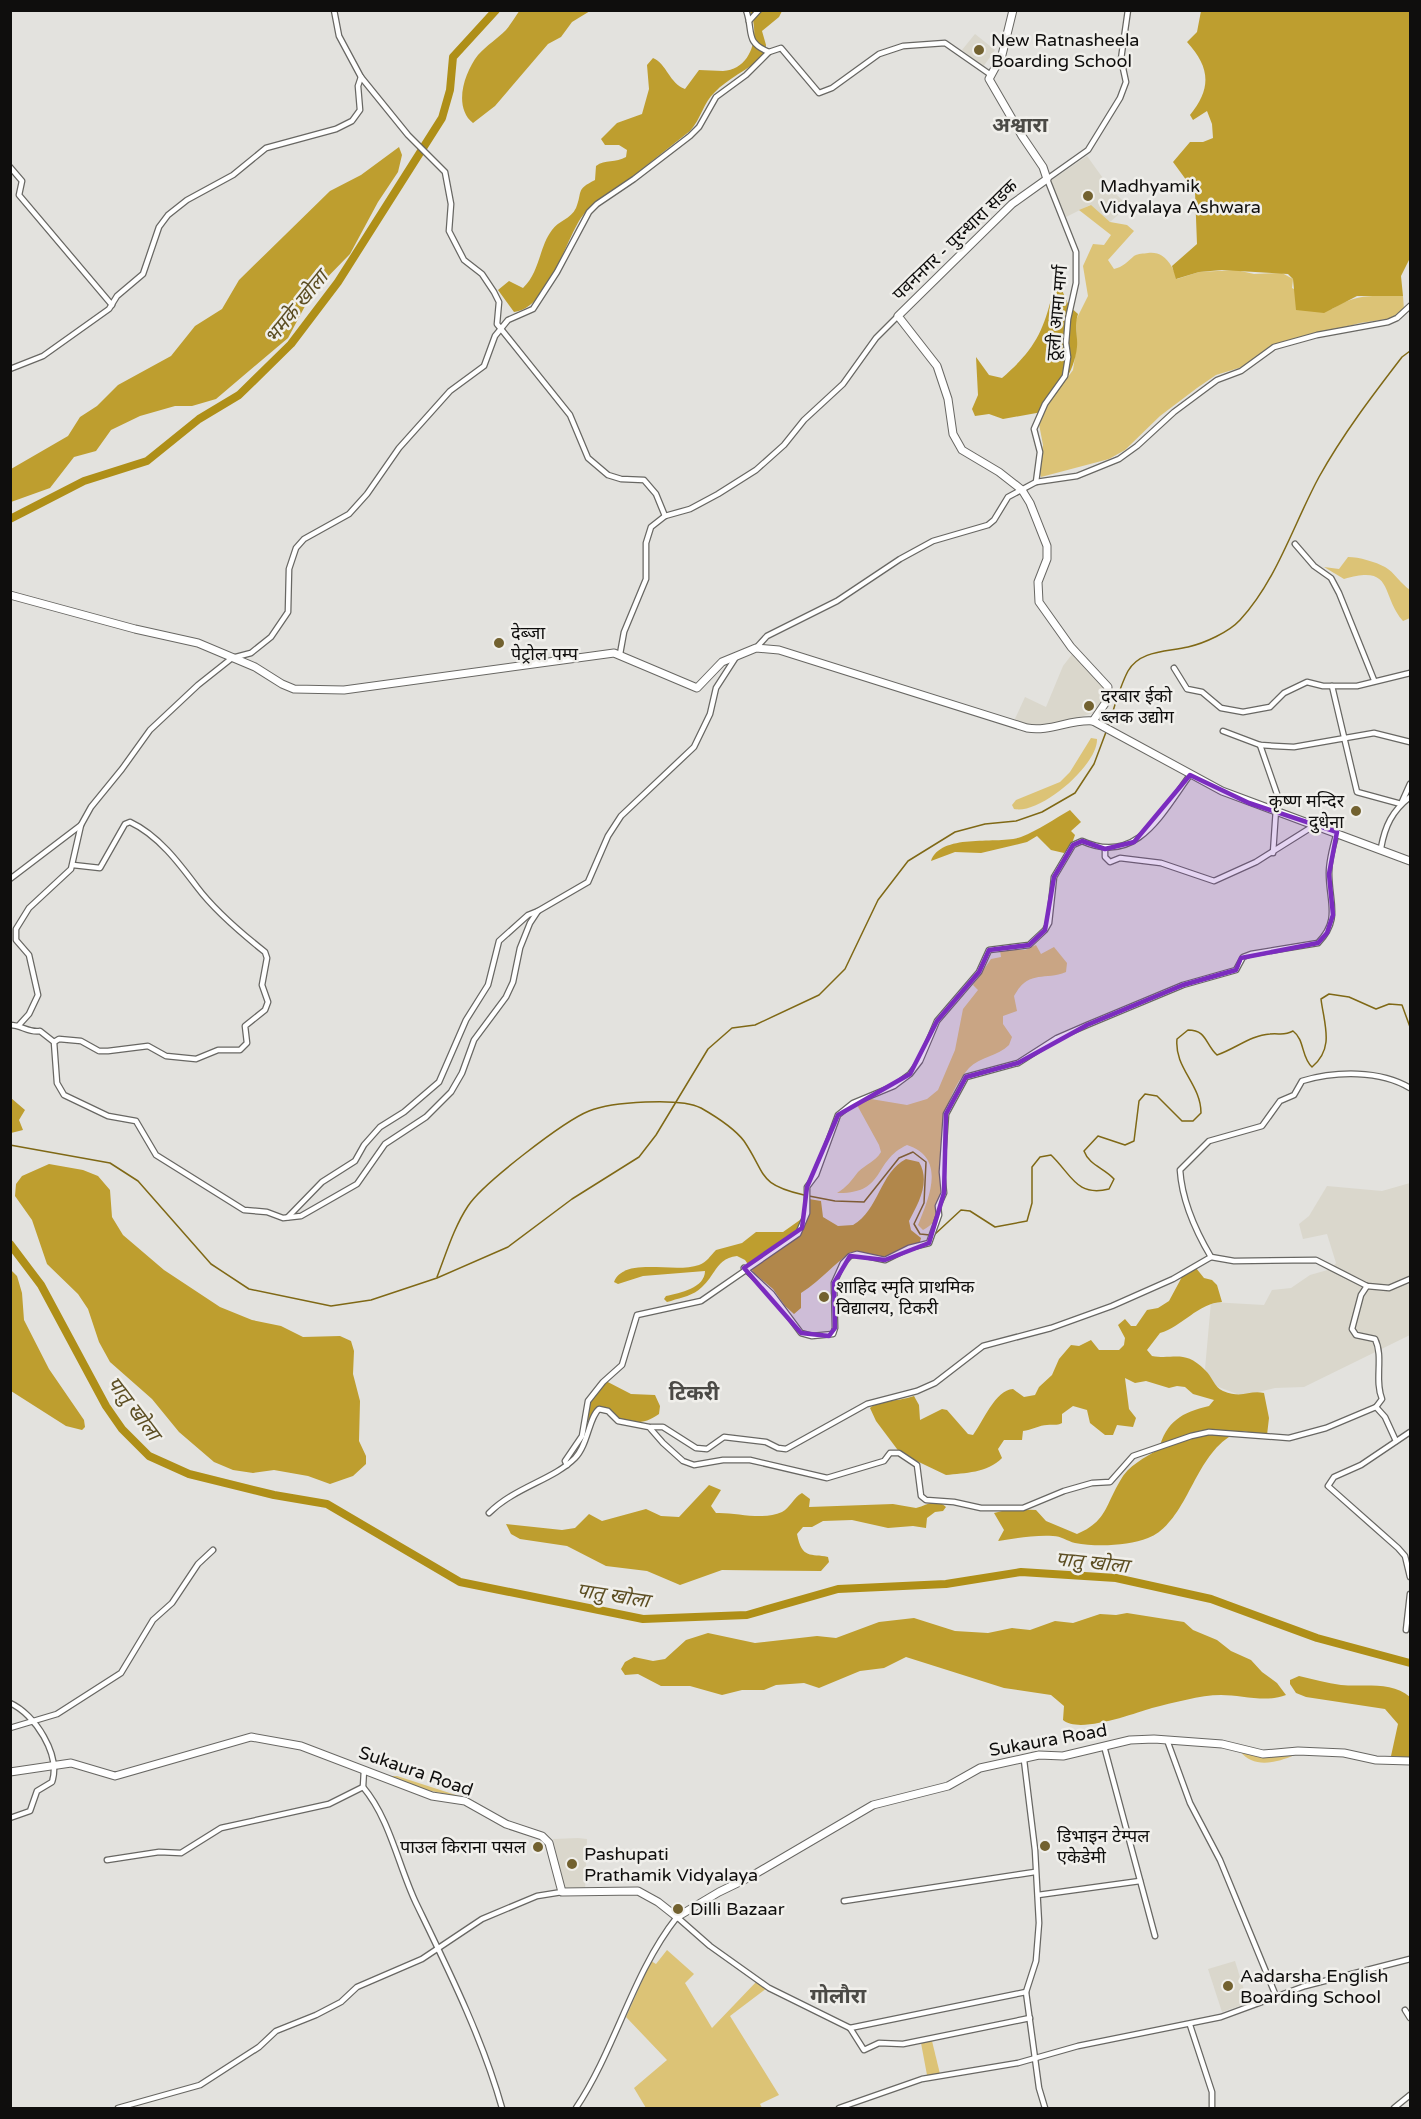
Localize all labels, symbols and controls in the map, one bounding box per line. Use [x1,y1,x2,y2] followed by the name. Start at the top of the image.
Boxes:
[991,29,1139,72] place label: New Ratnasheela Boarding School
[972,43,986,57] marker: New Ratnasheela Boarding School
[992,113,1049,138] district label: अश्वारा
[888,174,1024,306] street label: पवननगर - पुरन्धारा सडक
[1100,175,1261,218] place label: Madhyamik Vidyalaya Ashwara
[1081,189,1095,203] marker: Madhyamik Vidyalaya Ashwara
[260,263,336,349] water label: भमके खोला
[1042,263,1073,362] street label: ठूली आमा मार्ग
[511,622,579,665] place label: देब्जा पेट्रोल पम्प
[492,636,506,650] marker: देब्जा पेट्रोल पम्प
[1101,685,1175,728] place label: दरबार ईको ब्लक उद्योग
[1082,699,1096,713] marker: दरबार ईको ब्लक उद्योग
[1269,790,1345,834] place label: कृष्ण मन्दिर दुधेना
[1349,804,1363,818] marker: कृष्ण मन्दिर दुधेना
[836,1276,976,1319] place label: शाहिद स्मृति प्राथमिक विद्यालय, टिकरी
[817,1290,831,1304] marker: शाहिद स्मृति प्राथमिक विद्यालय, टिकरी
[102,1372,167,1448] water label: पातु खोला
[669,1381,720,1406] district label: टिकरी
[1054,1547,1133,1579] water label: पातु खोला
[575,1578,655,1614] water label: पातु खोला
[987,1719,1109,1761] street label: Sukaura Road
[356,1741,476,1801] street label: Sukaura Road
[1057,1825,1150,1868] place label: डिभाइन टेम्पल एकेडेमी
[400,1836,527,1858] place label: पाउल किराना पसल
[1038,1839,1052,1853] marker: डिभाइन टेम्पल एकेडेमी
[531,1840,545,1854] marker: पाउल किराना पसल
[584,1843,758,1886] place label: Pashupati Prathamik Vidyalaya
[565,1857,579,1871] marker: Pashupati Prathamik Vidyalaya
[690,1898,785,1920] place label: Dilli Bazaar
[671,1902,685,1916] marker: Dilli Bazaar
[1240,1965,1389,2008] place label: Aadarsha English Boarding School
[1221,1979,1235,1993] marker: Aadarsha English Boarding School
[810,1984,867,2009] district label: गोलौरा

